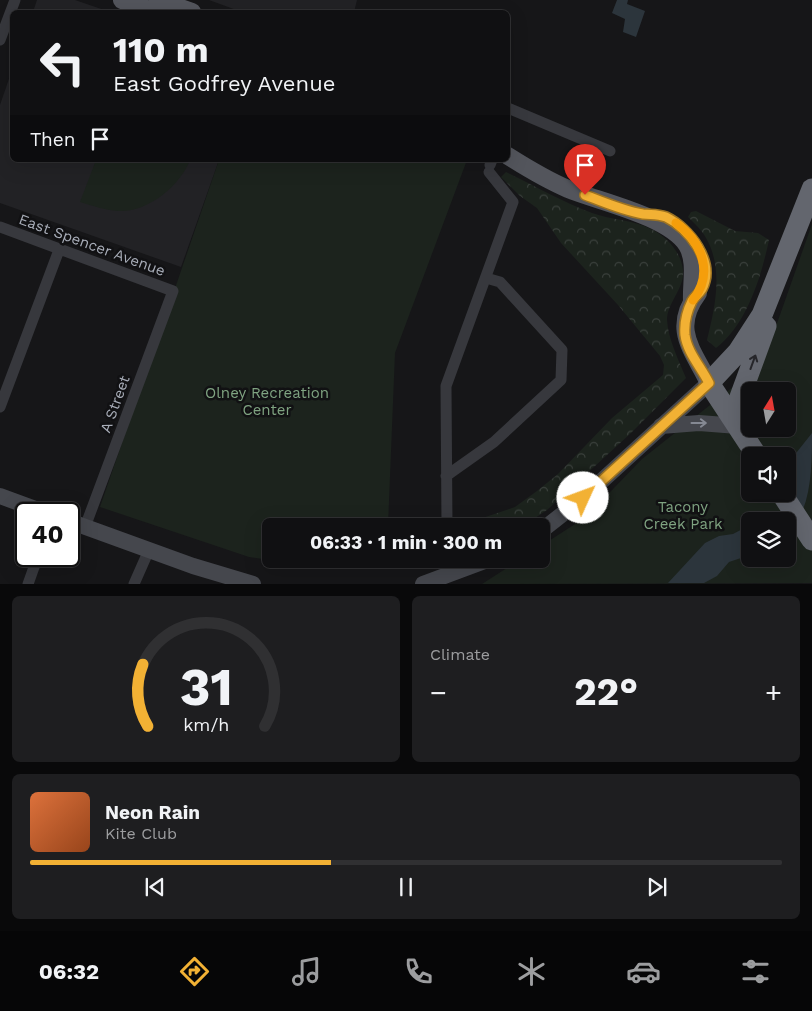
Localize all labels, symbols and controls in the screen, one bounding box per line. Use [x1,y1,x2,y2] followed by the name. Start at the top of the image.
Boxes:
[113,29,209,71] text: 110 m
[30,30,95,95] icon: left
[113,71,335,96] text: East Godfrey Avenue
[86,125,114,153] icon: arrive
[30,128,76,151] text: Then
[564,144,606,195] pin
[571,151,599,179] icon: arrive
[16,210,168,280] street label: East Spencer Avenue
[749,355,758,371] one-way arrow
[96,372,134,435] street label: A Street
[741,382,796,438] north arrow
[741,382,796,567] map controls
[205,384,329,419] park label: Olney Recreation Center
[691,418,707,428] one-way arrow
[741,447,796,502] button: sound
[556,471,608,523] position arrow
[643,498,723,533] park label: Tacony Creek Park
[15,502,80,567] speed limit sign: 40
[741,512,796,567] button: layers
[310,531,502,554] text: 06:33 · 1 min · 300 m
[430,645,490,664] text: Climate
[179,657,233,718] text: 31
[574,670,638,714] text: 22°
[430,676,447,709] text: −
[765,676,782,709] text: +
[183,714,229,735] text: km/h
[105,801,200,824] text: Neon Rain
[105,824,177,843] text: Kite Club
[141,873,169,901] icon: previous
[392,873,420,901] icon: pause
[643,873,671,901] icon: next
[177,954,212,989] icon: directions
[289,954,324,989] icon: music
[401,954,436,989] icon: phone
[514,954,549,989] icon: climate
[626,954,661,989] icon: car
[738,954,773,989] icon: filters
[39,959,99,984] text: 06:32

